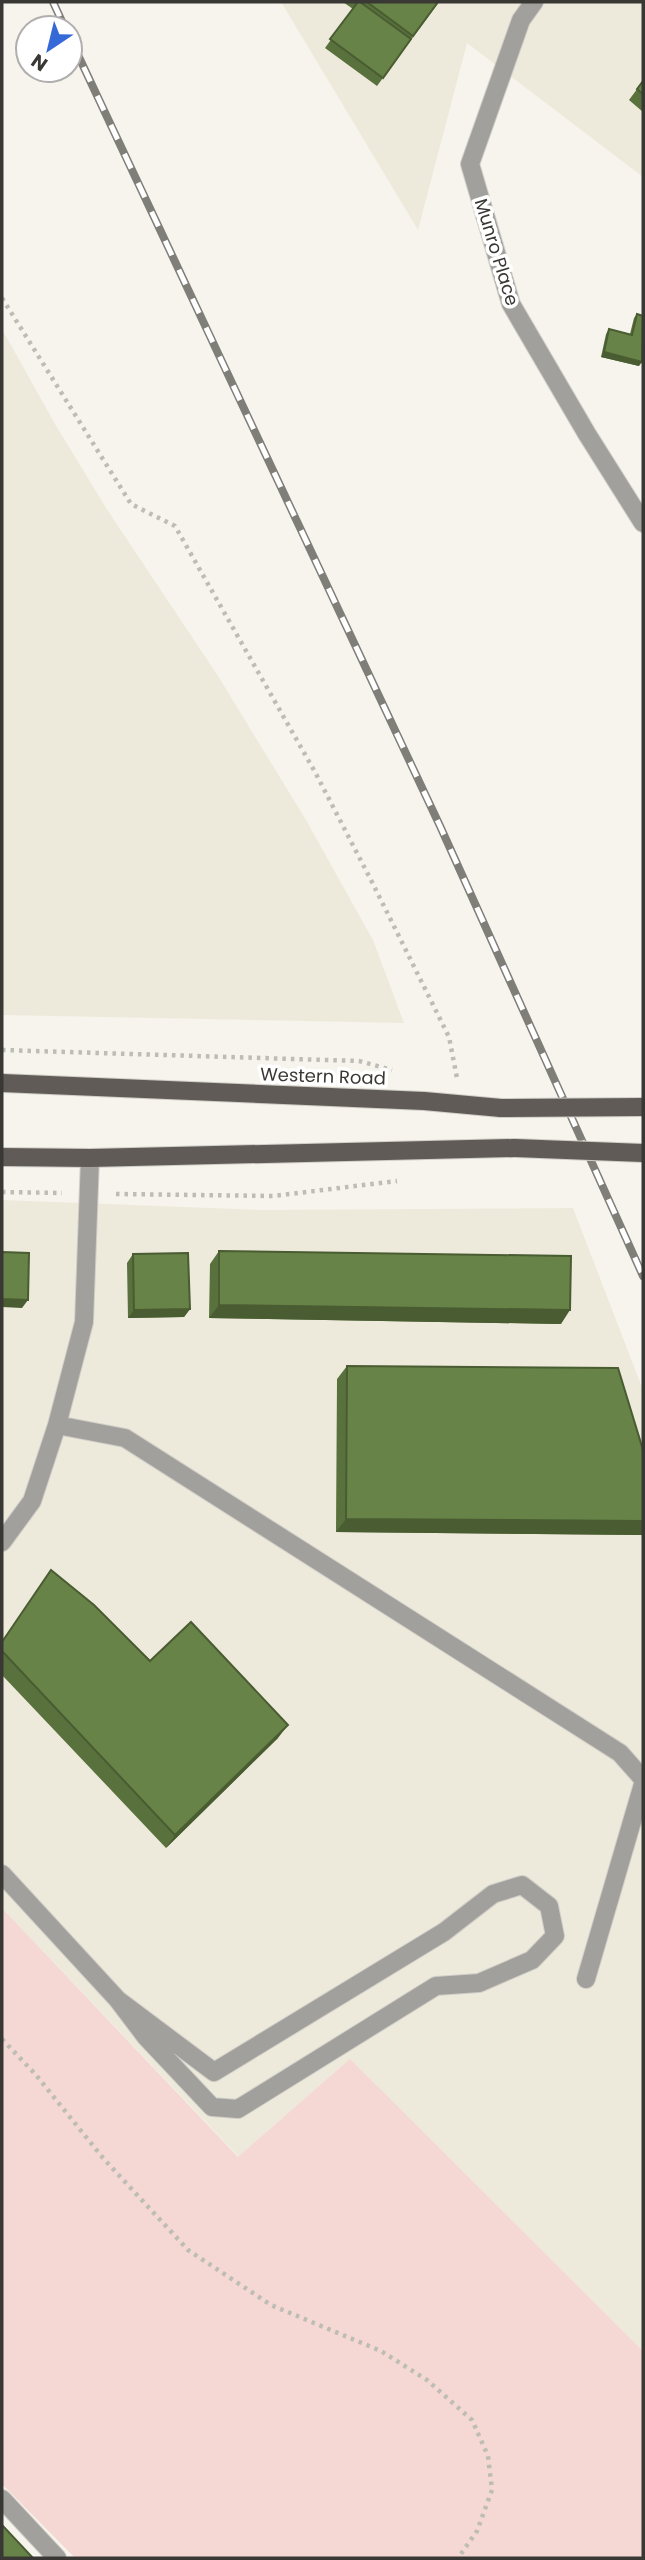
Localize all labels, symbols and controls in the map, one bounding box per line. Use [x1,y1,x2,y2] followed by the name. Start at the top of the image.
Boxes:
[14,14,84,84] north arrow
[26,47,53,78] text: N
[469,195,525,309] street label: Munro Place
[260,1061,386,1091] street label: Western Road

